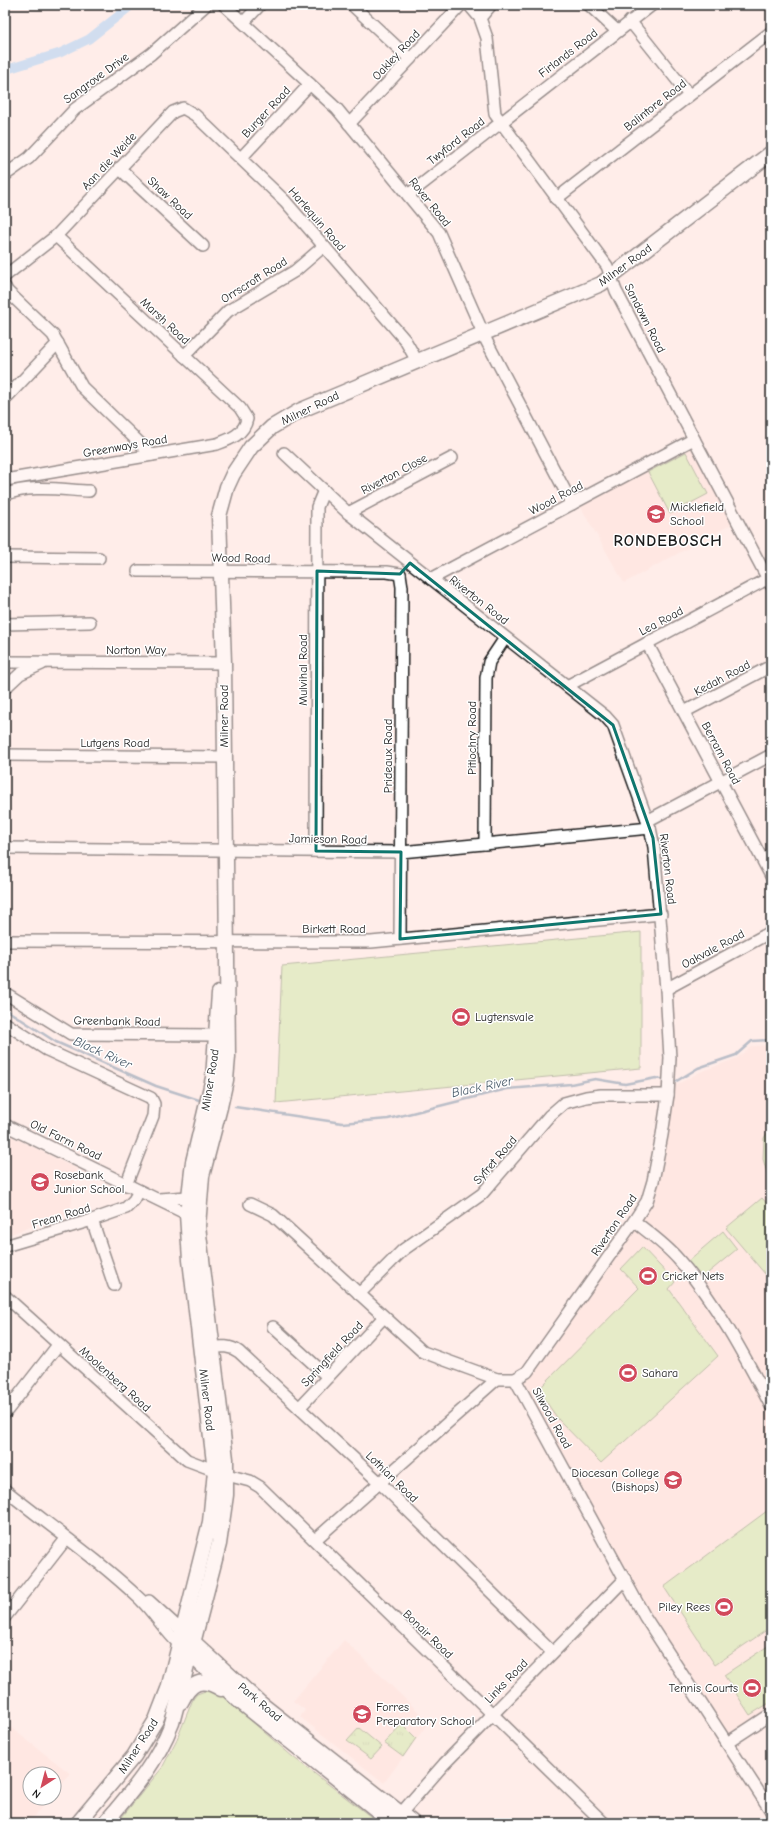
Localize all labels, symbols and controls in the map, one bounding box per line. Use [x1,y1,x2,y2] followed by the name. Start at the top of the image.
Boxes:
[536,26,600,80] street label: Firlands Road
[369,27,423,83] street label: Oakley Road
[61,50,131,106] street label: Sangrove Drive
[621,76,689,134] street label: Balintore Road
[239,83,293,141] street label: Burger Road
[425,114,487,168] street label: Twyford Road
[79,129,139,193] street label: Aan die Weide
[145,174,195,222] street label: Shaw Road
[406,175,454,229] street label: Rover Road
[286,184,348,254] street label: Harlequin Road
[596,241,654,289] street label: Milner Road
[218,254,290,306] street label: Orrscroft Road
[622,281,668,355] street label: Sandown Road
[137,295,193,347] street label: Marsh Road
[279,388,341,428] street label: Milner Road
[82,432,168,460] street label: Greenways Road
[359,451,429,497] street label: Riverton Close
[527,478,585,518] street label: Wood Road
[670,500,724,528] place label: Micklefield School
[645,503,667,525] school or university icon: Micklefield School
[613,532,723,550] district label: RONDEBOSCH
[211,550,271,566] street label: Wood Road
[447,572,511,628] street label: Riverton Road
[637,604,685,638] street label: Lea Road
[296,634,310,706] street label: Mulvihal Road
[106,643,167,657] street label: Norton Way
[692,657,752,699] street label: Kedah Road
[217,685,231,747] street label: Milner Road
[465,701,479,775] street label: Pitlochry Road
[381,719,395,793] street label: Prideaux Road
[699,719,743,787] street label: Berram Road
[81,736,150,750] street label: Lutgens Road
[289,831,367,847] street label: Jamieson Road
[657,833,679,905] street label: Riverton Road
[302,922,366,936] street label: Birkett Road
[679,927,747,971] street label: Oakvale Road
[450,1006,472,1028] sports icon: Lugtensvale
[475,1010,534,1024] place label: Lugtensvale
[74,1013,160,1029] street label: Greenbank Road
[71,1033,135,1072] water label: Black River
[198,1048,222,1112] street label: Milner Road
[450,1072,515,1100] water label: Black River
[28,1117,104,1163] street label: Old Farm Road
[470,1133,520,1187] street label: Syfret Road
[54,1168,124,1196] place label: Rosebank Junior School
[29,1171,51,1193] school or university icon: Rosebank Junior School
[588,1191,640,1259] street label: Riverton Road
[30,1201,92,1231] street label: Frean Road
[637,1265,659,1287] sports icon: Cricket Nets
[662,1269,724,1283] place label: Cricket Nets
[298,1318,366,1390] street label: Springfield Road
[76,1343,154,1415] street label: Moolenberg Road
[617,1362,639,1384] sports icon: Sahara
[642,1366,678,1380] place label: Sahara
[196,1368,218,1432] street label: Milner Road
[529,1385,575,1451] street label: Silwood Road
[363,1449,421,1505] street label: Lothian Road
[571,1466,659,1494] place label: Diocesan College (Bishops)
[662,1469,684,1491] school or university icon: Diocesan College (Bishops)
[713,1596,735,1618] sports icon: Piley Rees
[659,1600,710,1614] place label: Piley Rees
[400,1607,456,1661] street label: Bonair Road
[481,1656,531,1706] street label: Links Road
[741,1677,763,1699] sports icon: Tennis Courts
[235,1680,285,1724] street label: Park Road
[669,1681,738,1695] place label: Tennis Courts
[376,1700,474,1728] place label: Forres Preparatory School
[351,1703,373,1725] school or university icon: Forres Preparatory School
[115,1716,161,1776] street label: Milner Road
[22,1766,62,1806] north arrow
[30,1786,43,1801] text: N

